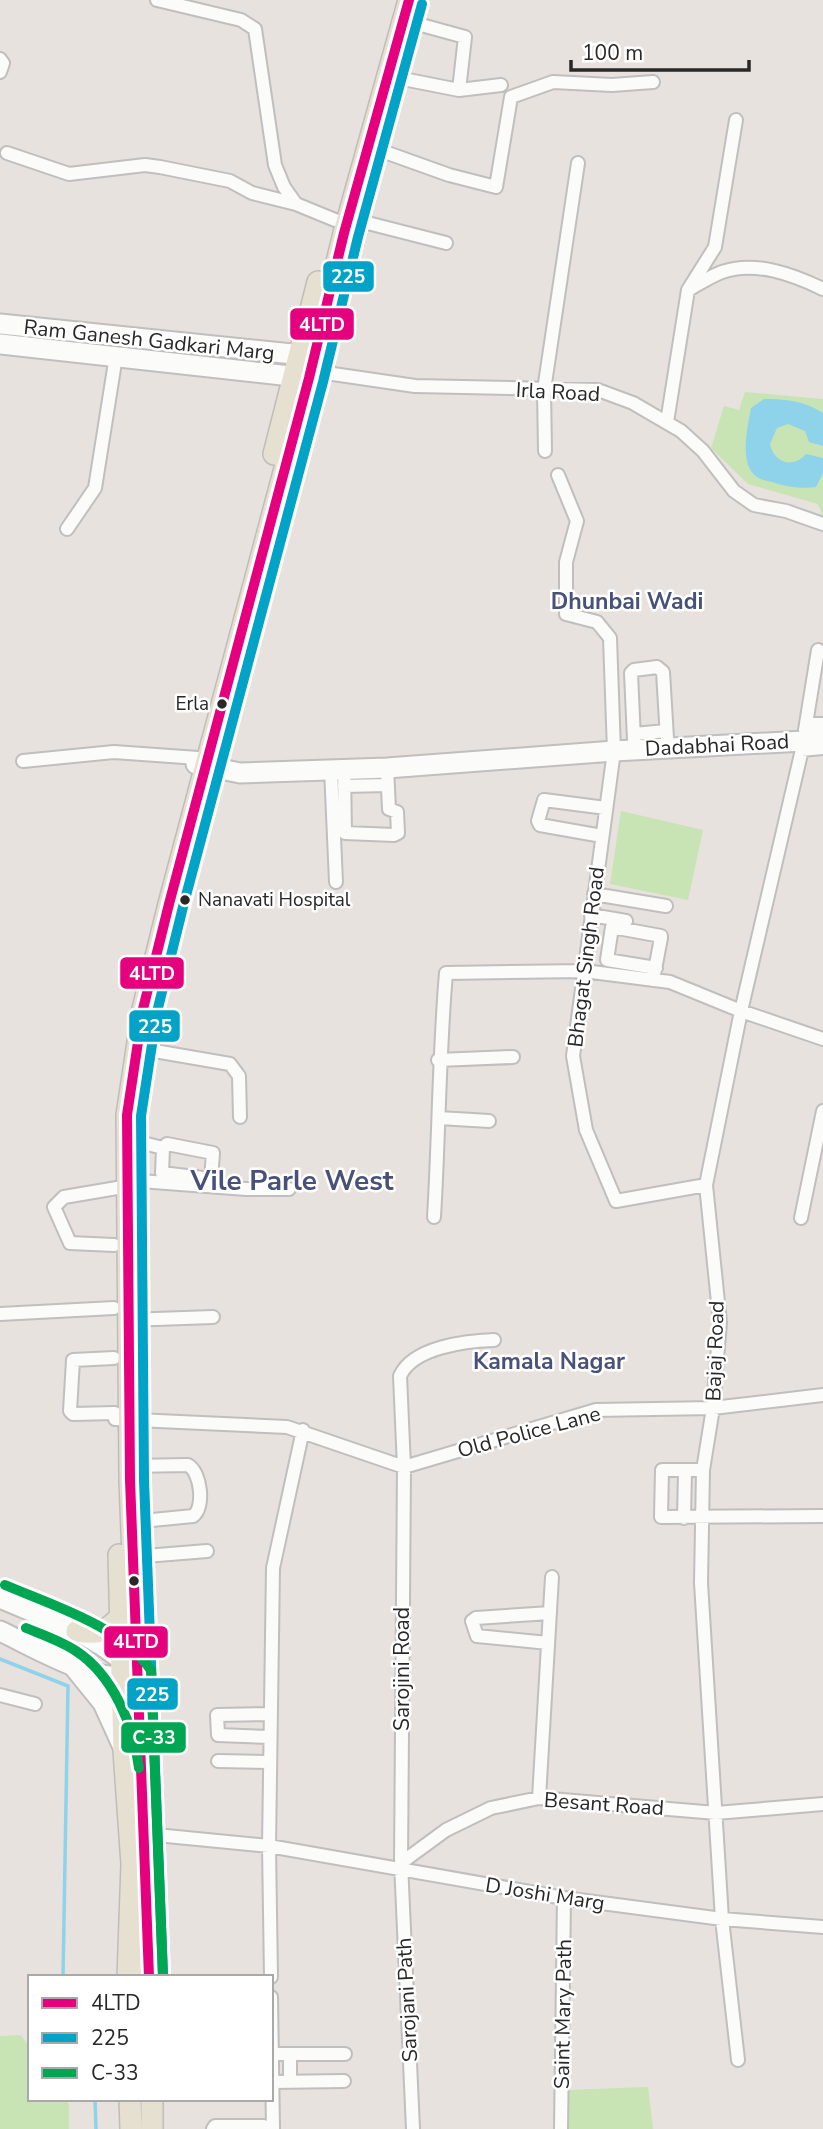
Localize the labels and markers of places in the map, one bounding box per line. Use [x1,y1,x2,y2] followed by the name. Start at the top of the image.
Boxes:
[175,691,209,717] place label: Erla
[215,697,229,711] marker: Erla
[198,887,351,913] place label: Nanavati Hospital
[178,893,192,907] marker: Nanavati Hospital
[127,1574,141,1588] unlabelled marker

